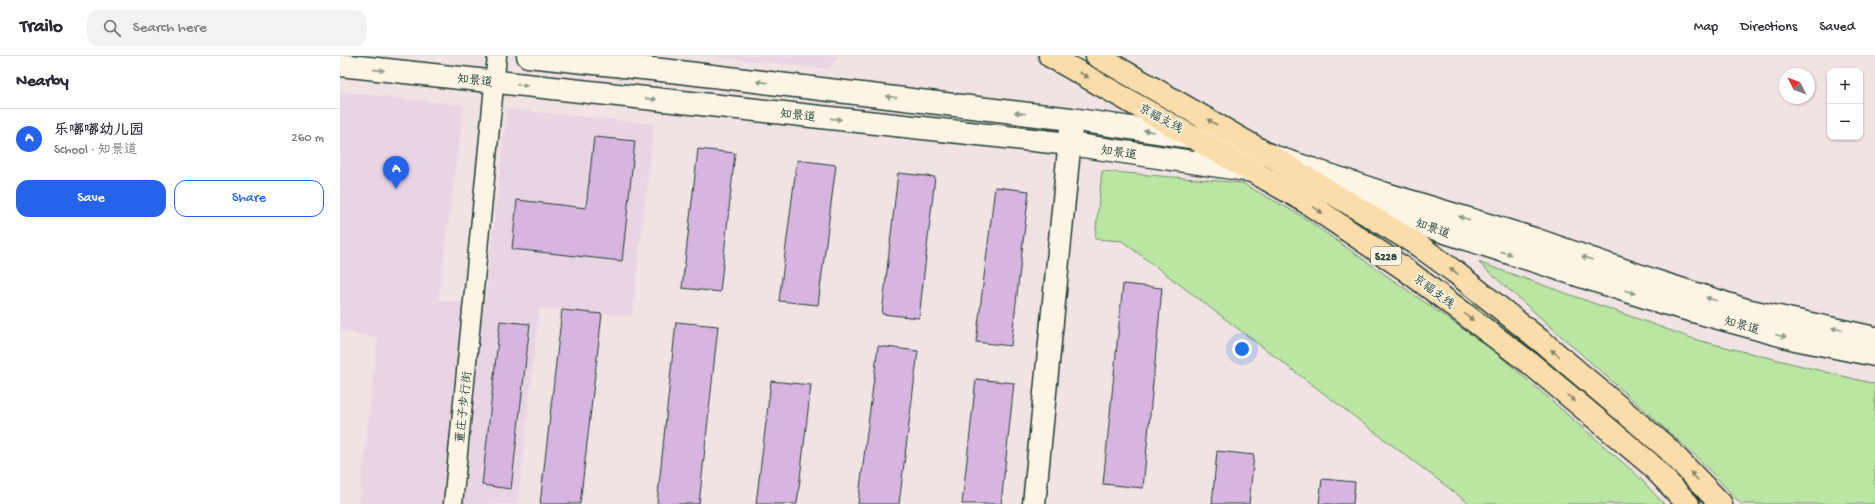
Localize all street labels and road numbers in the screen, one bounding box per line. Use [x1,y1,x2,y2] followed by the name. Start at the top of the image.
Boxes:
[456,72,494,91] street label: 知景道
[1136,101,1185,137] street label: 京福支线
[779,107,817,126] street label: 知景道
[1100,144,1138,163] street label: 知景道
[1413,216,1452,242] street label: 知景道
[1371,247,1401,265] road number: S228
[1409,272,1457,313] street label: 京福支线
[1722,315,1761,338] street label: 知景道
[453,371,476,444] street label: 董庄子步行街

